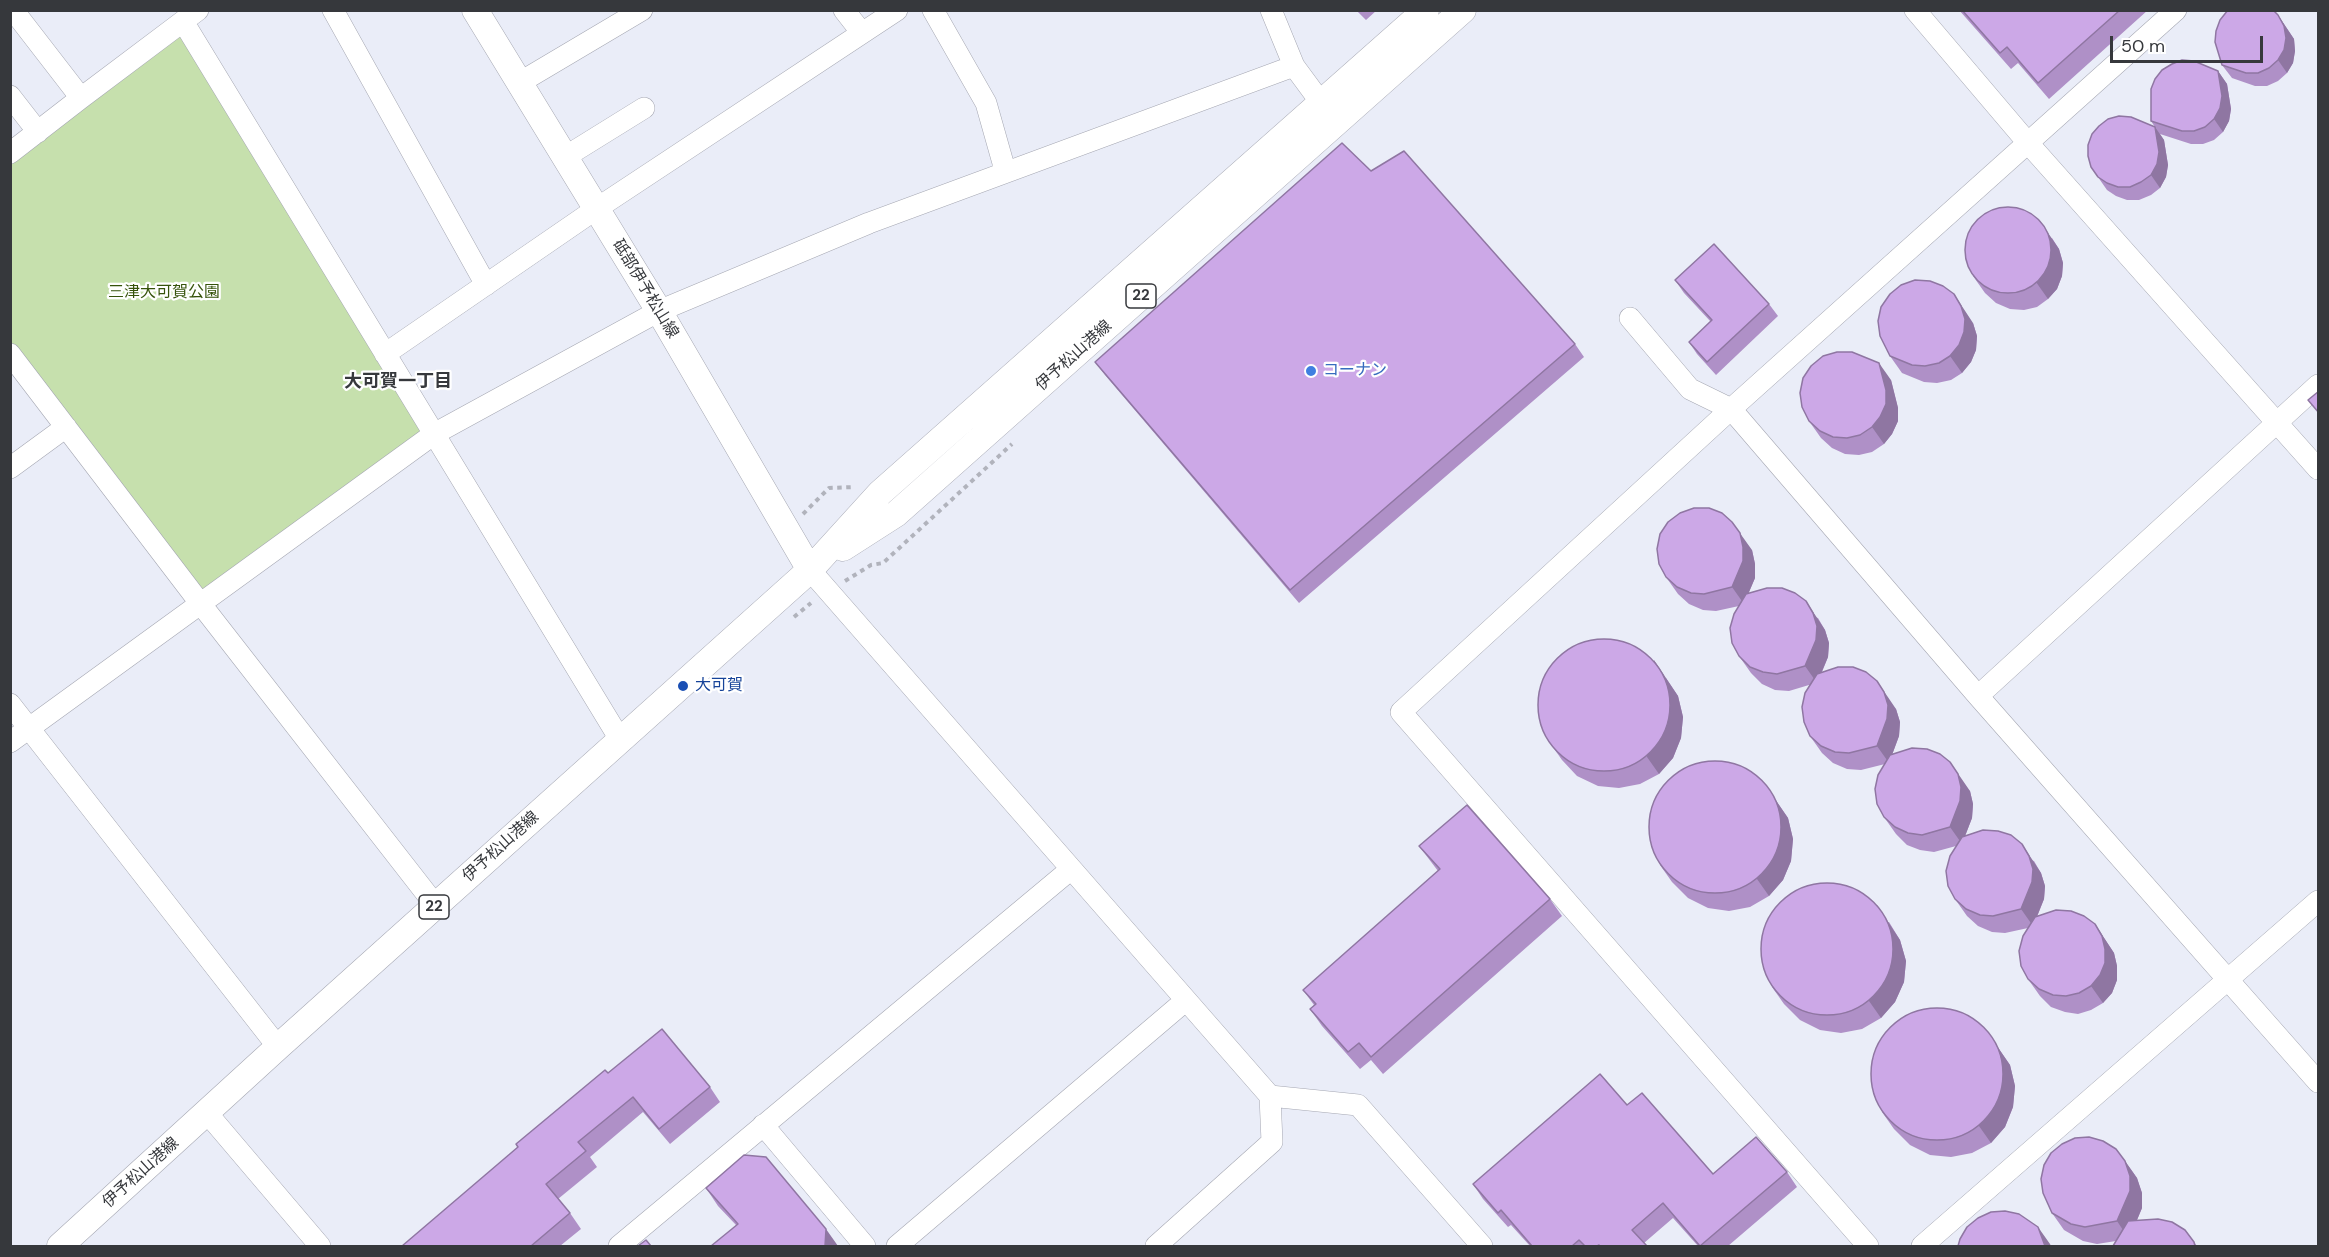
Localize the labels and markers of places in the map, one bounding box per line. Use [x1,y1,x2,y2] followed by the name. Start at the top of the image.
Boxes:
[1323,361,1387,381] place label: コーナン
[1304,364,1318,378] marker: コーナン
[695,676,743,696] place label: 大可賀
[676,679,690,693] marker: 大可賀

